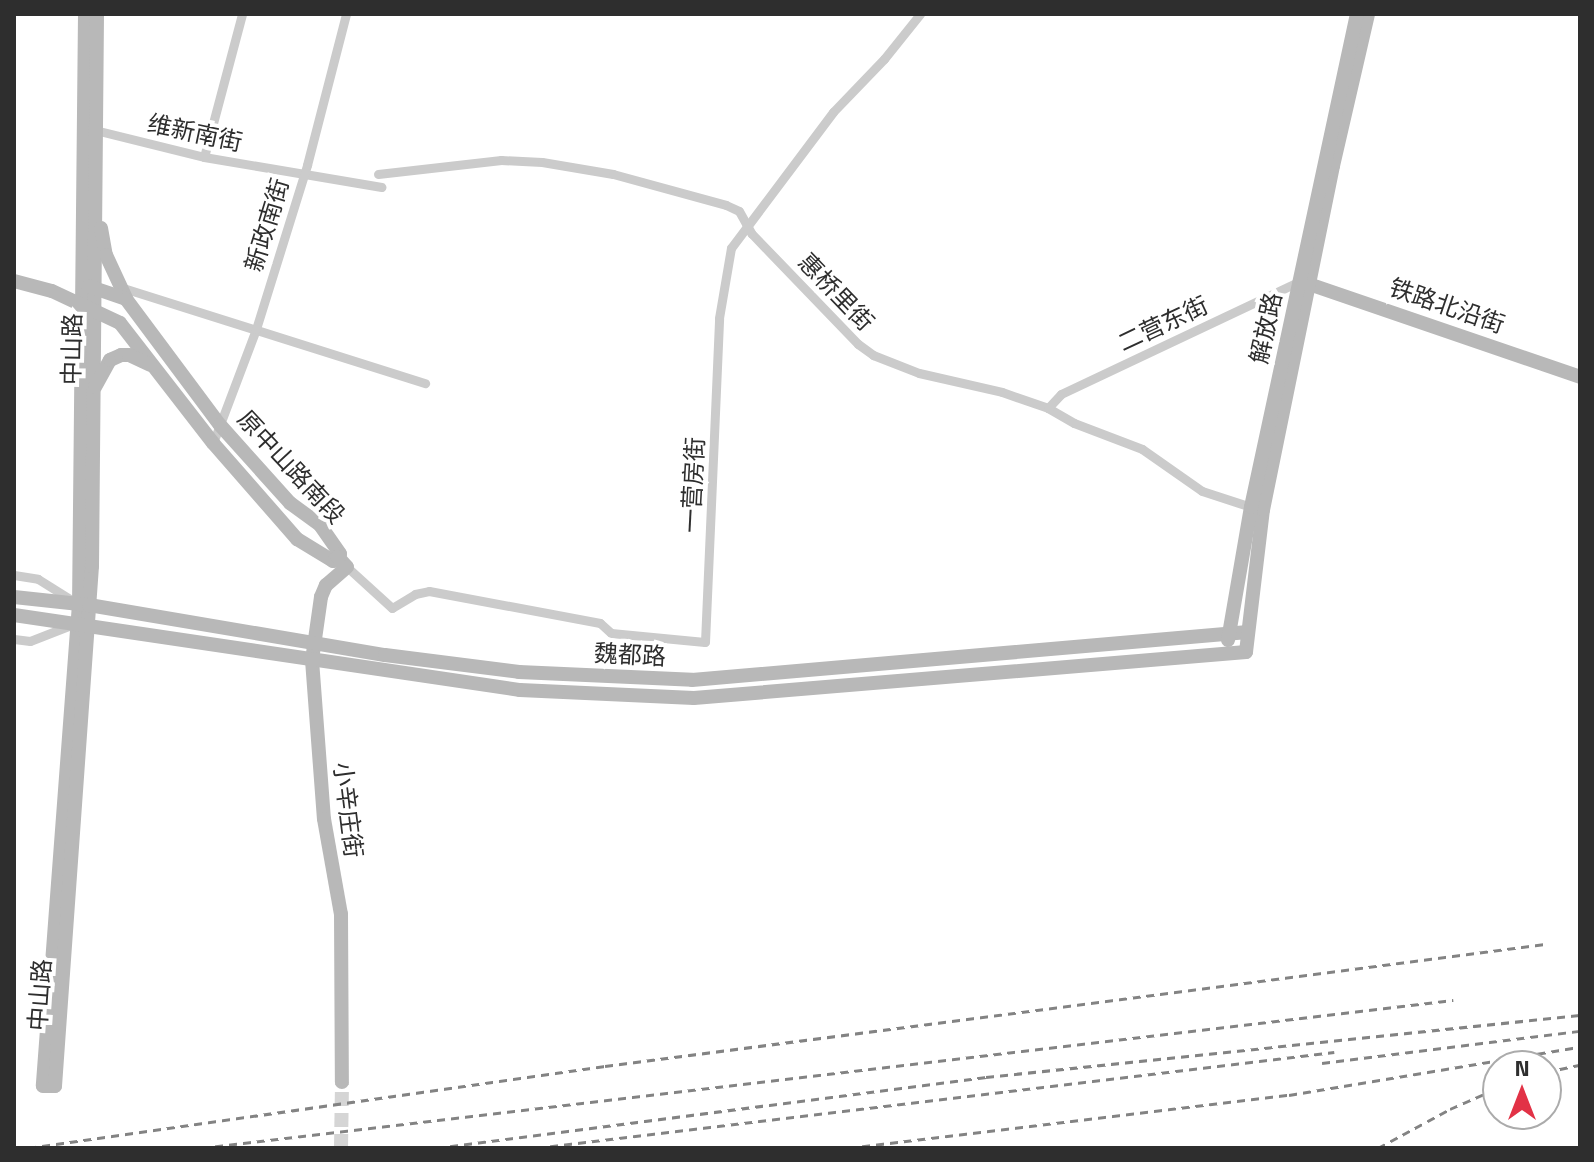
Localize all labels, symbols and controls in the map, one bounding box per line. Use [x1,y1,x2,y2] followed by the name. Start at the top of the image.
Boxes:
[145,109,245,157] street label: 维新南街
[239,175,295,275] street label: 新政南街
[792,247,880,337] street label: 惠桥里街
[1386,273,1508,339] street label: 铁路北沿街
[1244,290,1288,366] street label: 解放路
[1113,291,1213,357] street label: 二营东街
[57,313,87,385] street label: 中山路
[231,405,351,529] street label: 原中山路南段
[676,436,710,534] street label: 一营房街
[593,639,667,671] street label: 魏都路
[328,761,368,859] street label: 小辛庄街
[23,958,57,1032] street label: 中山路
[1482,1050,1562,1130] north arrow
[1514,1051,1530,1085] text: N

